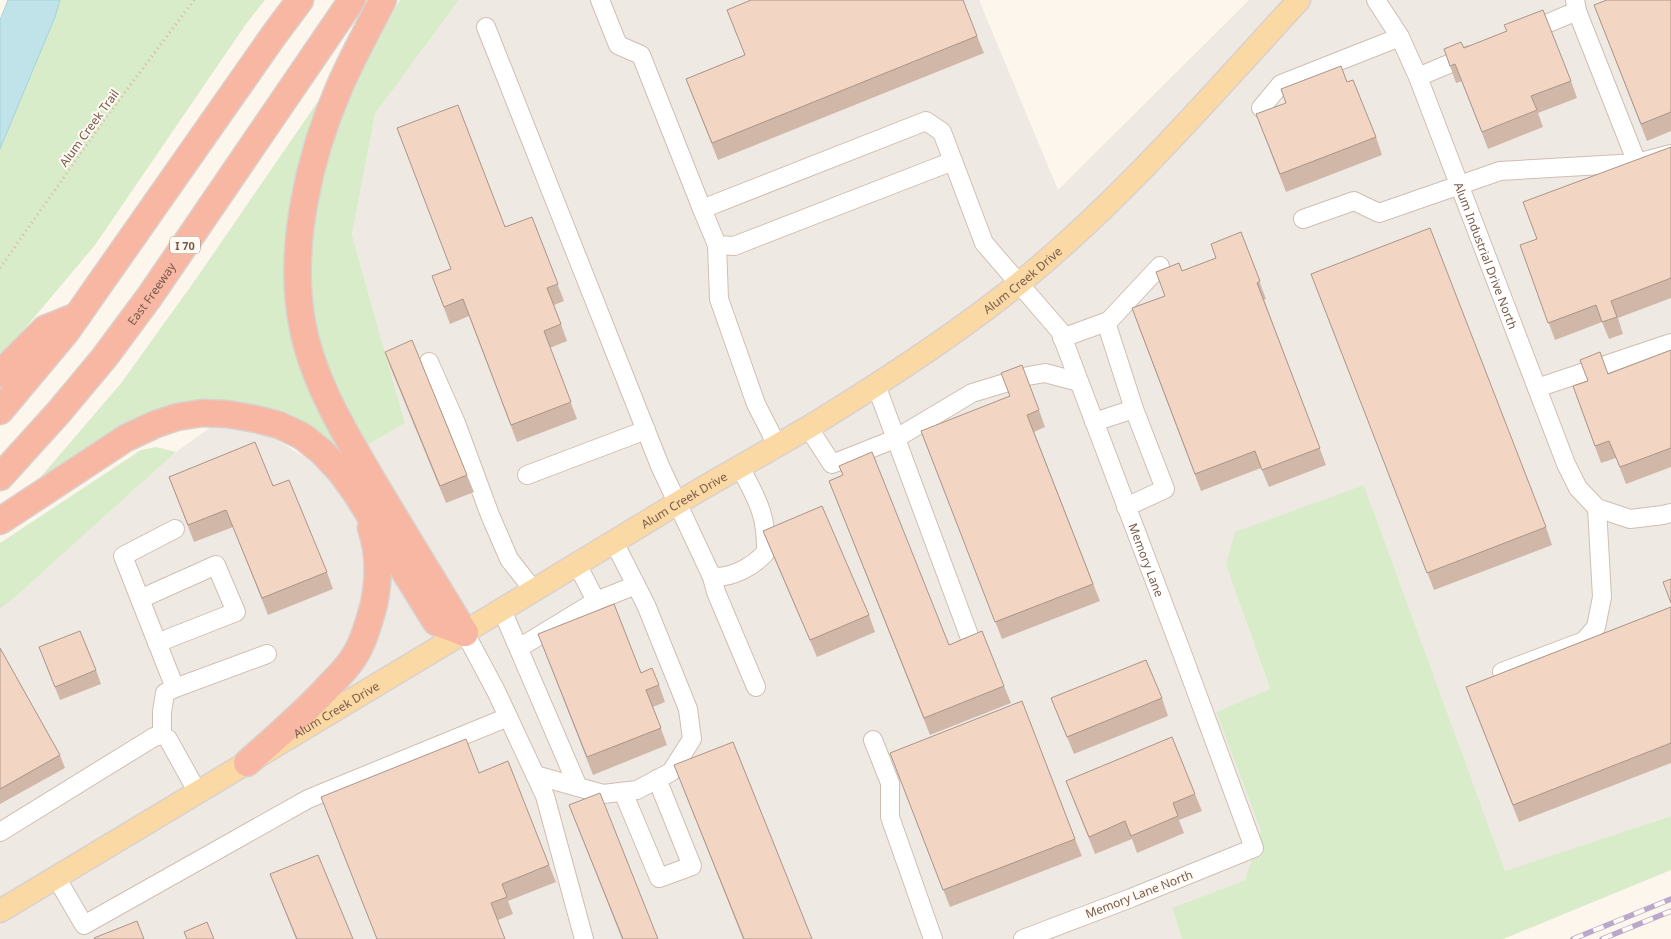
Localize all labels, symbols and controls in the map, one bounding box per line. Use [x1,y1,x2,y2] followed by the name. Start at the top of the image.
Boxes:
[55,86,123,170] street label: Alum Creek Trail
[1450,180,1522,331] street label: Alum Industrial Drive North
[170,236,200,254] road number: I 70
[979,242,1066,317] street label: Alum Creek Drive
[123,258,180,328] street label: East Freeway
[637,467,730,532] street label: Alum Creek Drive
[1125,521,1169,599] street label: Memory Lane
[290,677,383,742] street label: Alum Creek Drive
[1083,866,1195,922] street label: Memory Lane North

